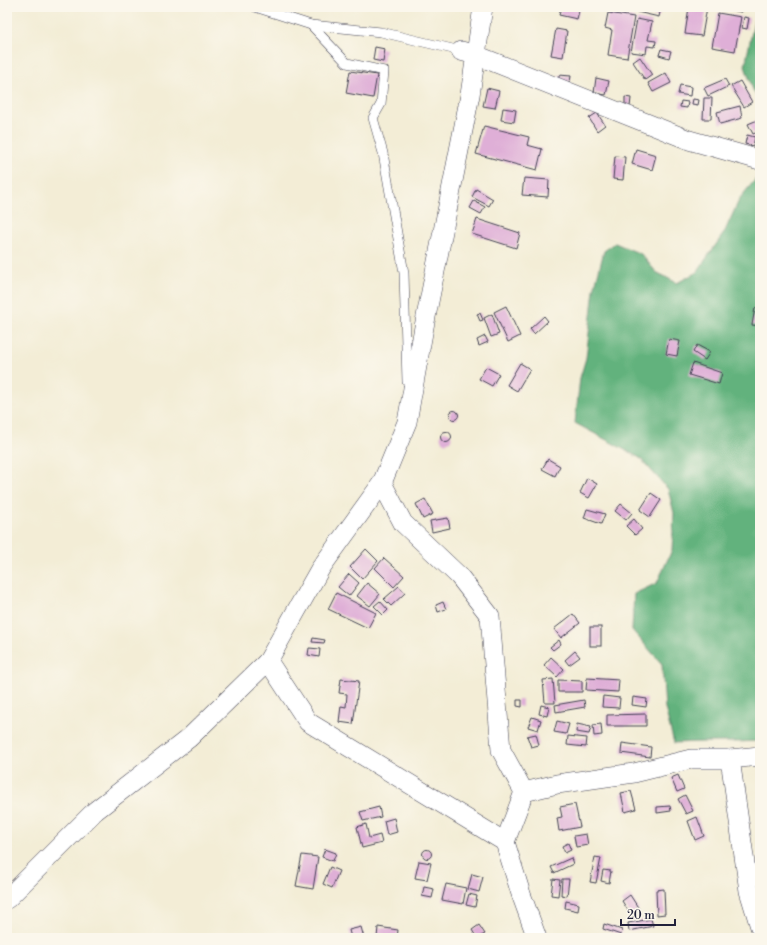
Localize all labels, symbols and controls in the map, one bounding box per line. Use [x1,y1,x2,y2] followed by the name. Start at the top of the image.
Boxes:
[621,901,675,927] scale bar
[627,908,655,923] text: 20 m

